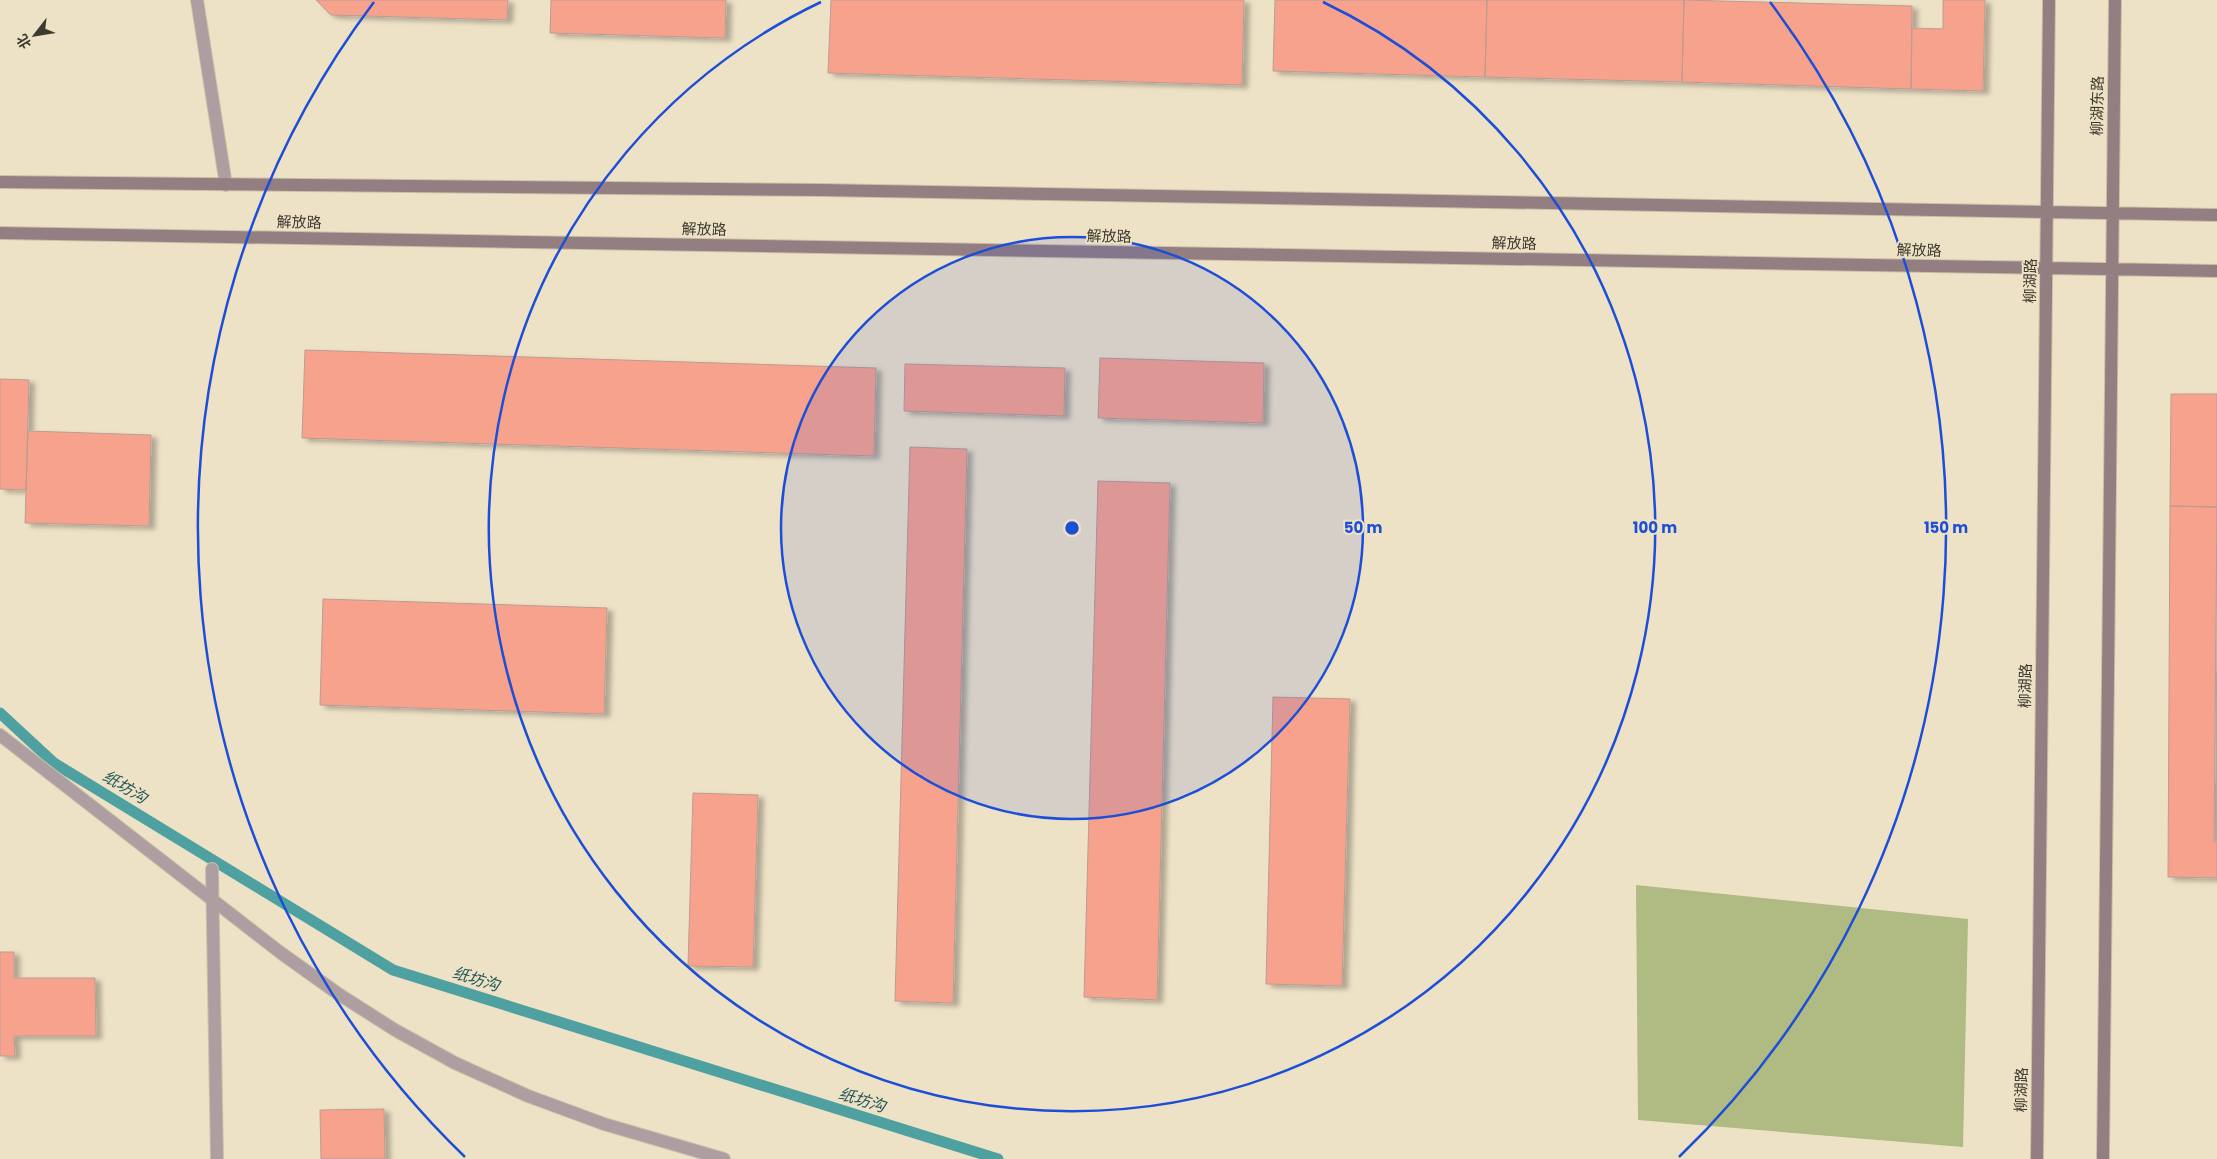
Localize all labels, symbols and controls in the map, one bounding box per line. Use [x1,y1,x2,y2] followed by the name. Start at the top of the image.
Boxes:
[10,10,60,60] north arrow
[12,31,36,53] text: 北
[2086,76,2108,136] street label: 柳湖东路
[276,211,322,233] street label: 解放路
[681,218,727,240] street label: 解放路
[1086,225,1132,247] street label: 解放路
[1491,232,1537,254] street label: 解放路
[1896,239,1942,261] street label: 解放路
[2019,258,2041,304] street label: 柳湖路
[1344,517,1382,538] text: 50 m
[1633,517,1677,538] text: 100 m
[1924,517,1968,538] text: 150 m
[1063,519,1081,537] centre of rings
[2014,663,2036,709] street label: 柳湖路
[98,765,153,810] water label: 纸坊沟
[450,961,504,998] water label: 纸坊沟
[2010,1067,2032,1113] street label: 柳湖路
[836,1082,890,1119] water label: 纸坊沟

